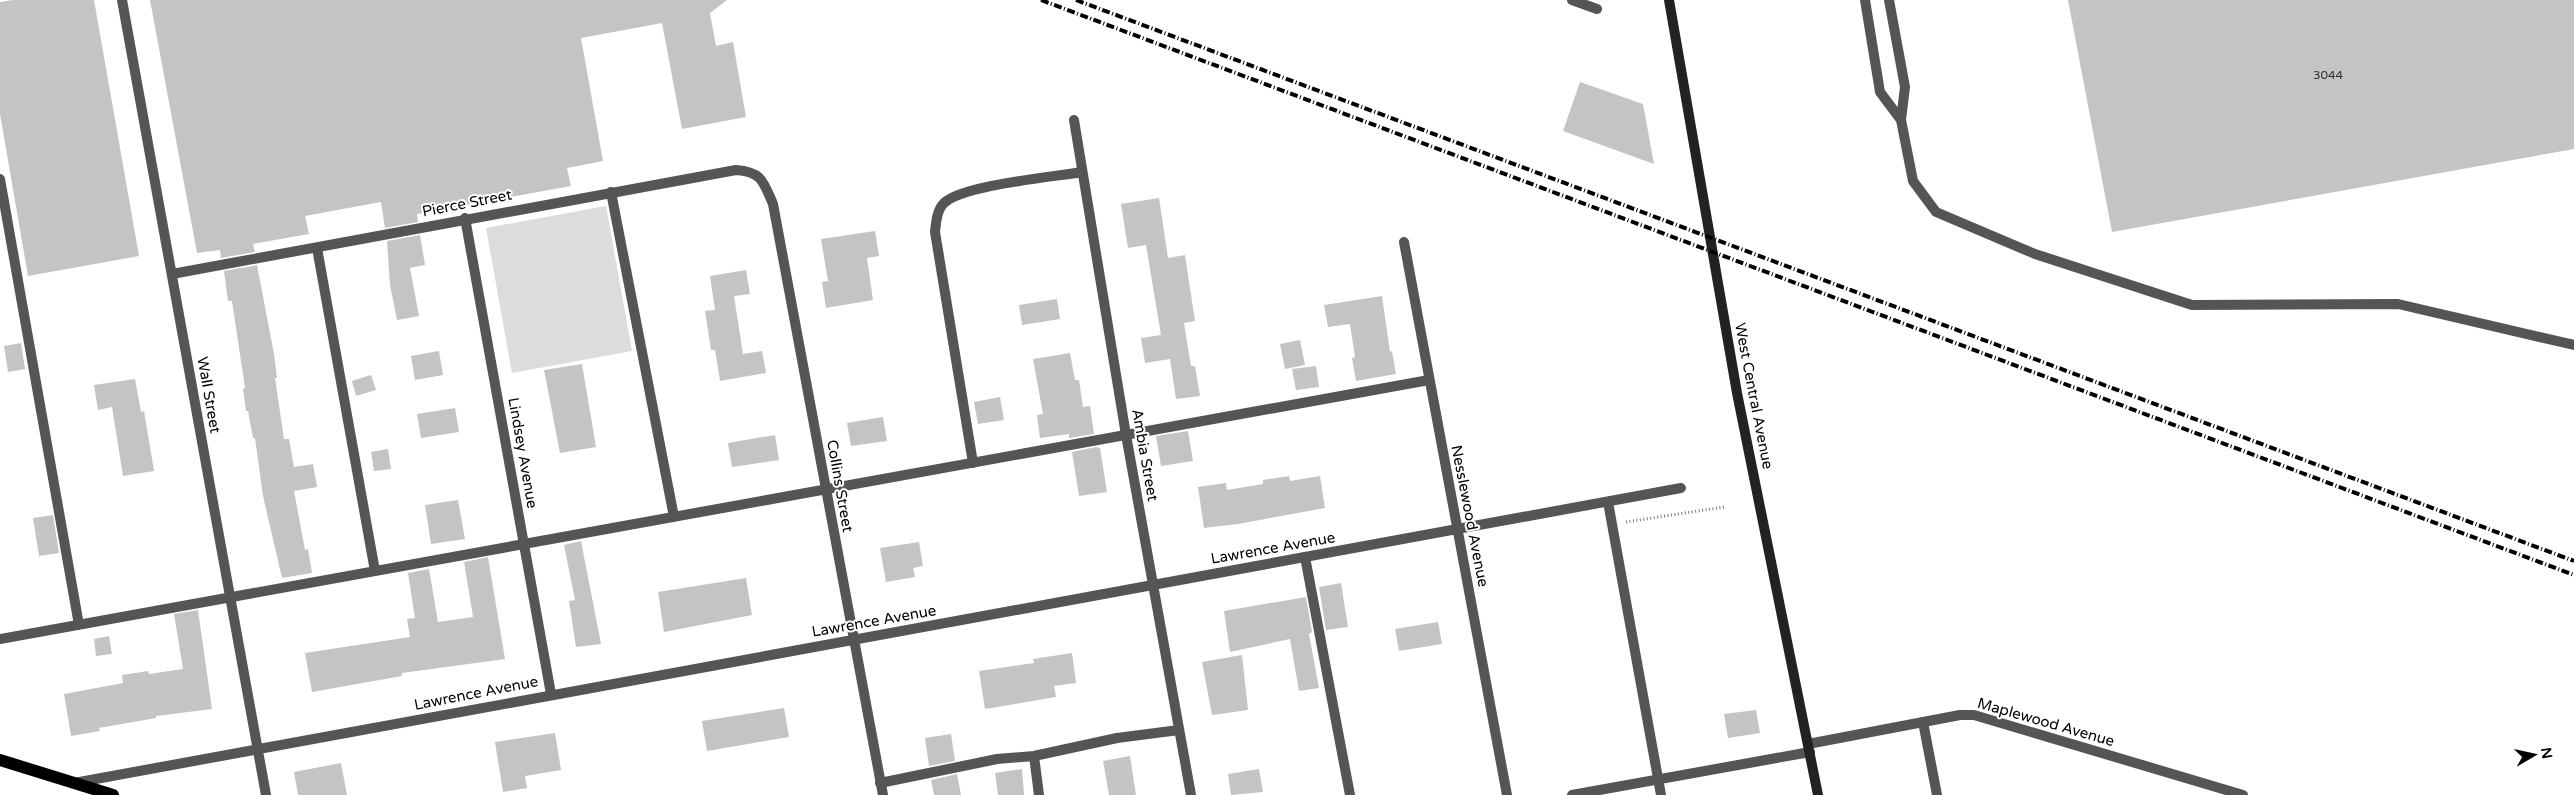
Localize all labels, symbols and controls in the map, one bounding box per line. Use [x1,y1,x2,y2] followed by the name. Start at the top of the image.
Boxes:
[2313,68,2344,82] house number: 3044
[421,185,514,221] street label: Pierce Street
[1731,321,1777,471] street label: West Central Avenue
[193,355,225,435] street label: Wall Street
[504,396,542,510] street label: Lindsey Avenue
[1128,408,1162,503] street label: Ambia Street
[823,438,857,534] street label: Collins Street
[1447,444,1493,588] street label: Nesslewood Avenue
[1209,528,1337,568] street label: Lawrence Avenue
[810,601,938,641] street label: Lawrence Avenue
[412,672,540,714] street label: Lawrence Avenue
[1975,694,2117,750] street label: Maplewood Avenue
[2509,730,2559,780] north arrow
[2537,746,2556,760] text: N

